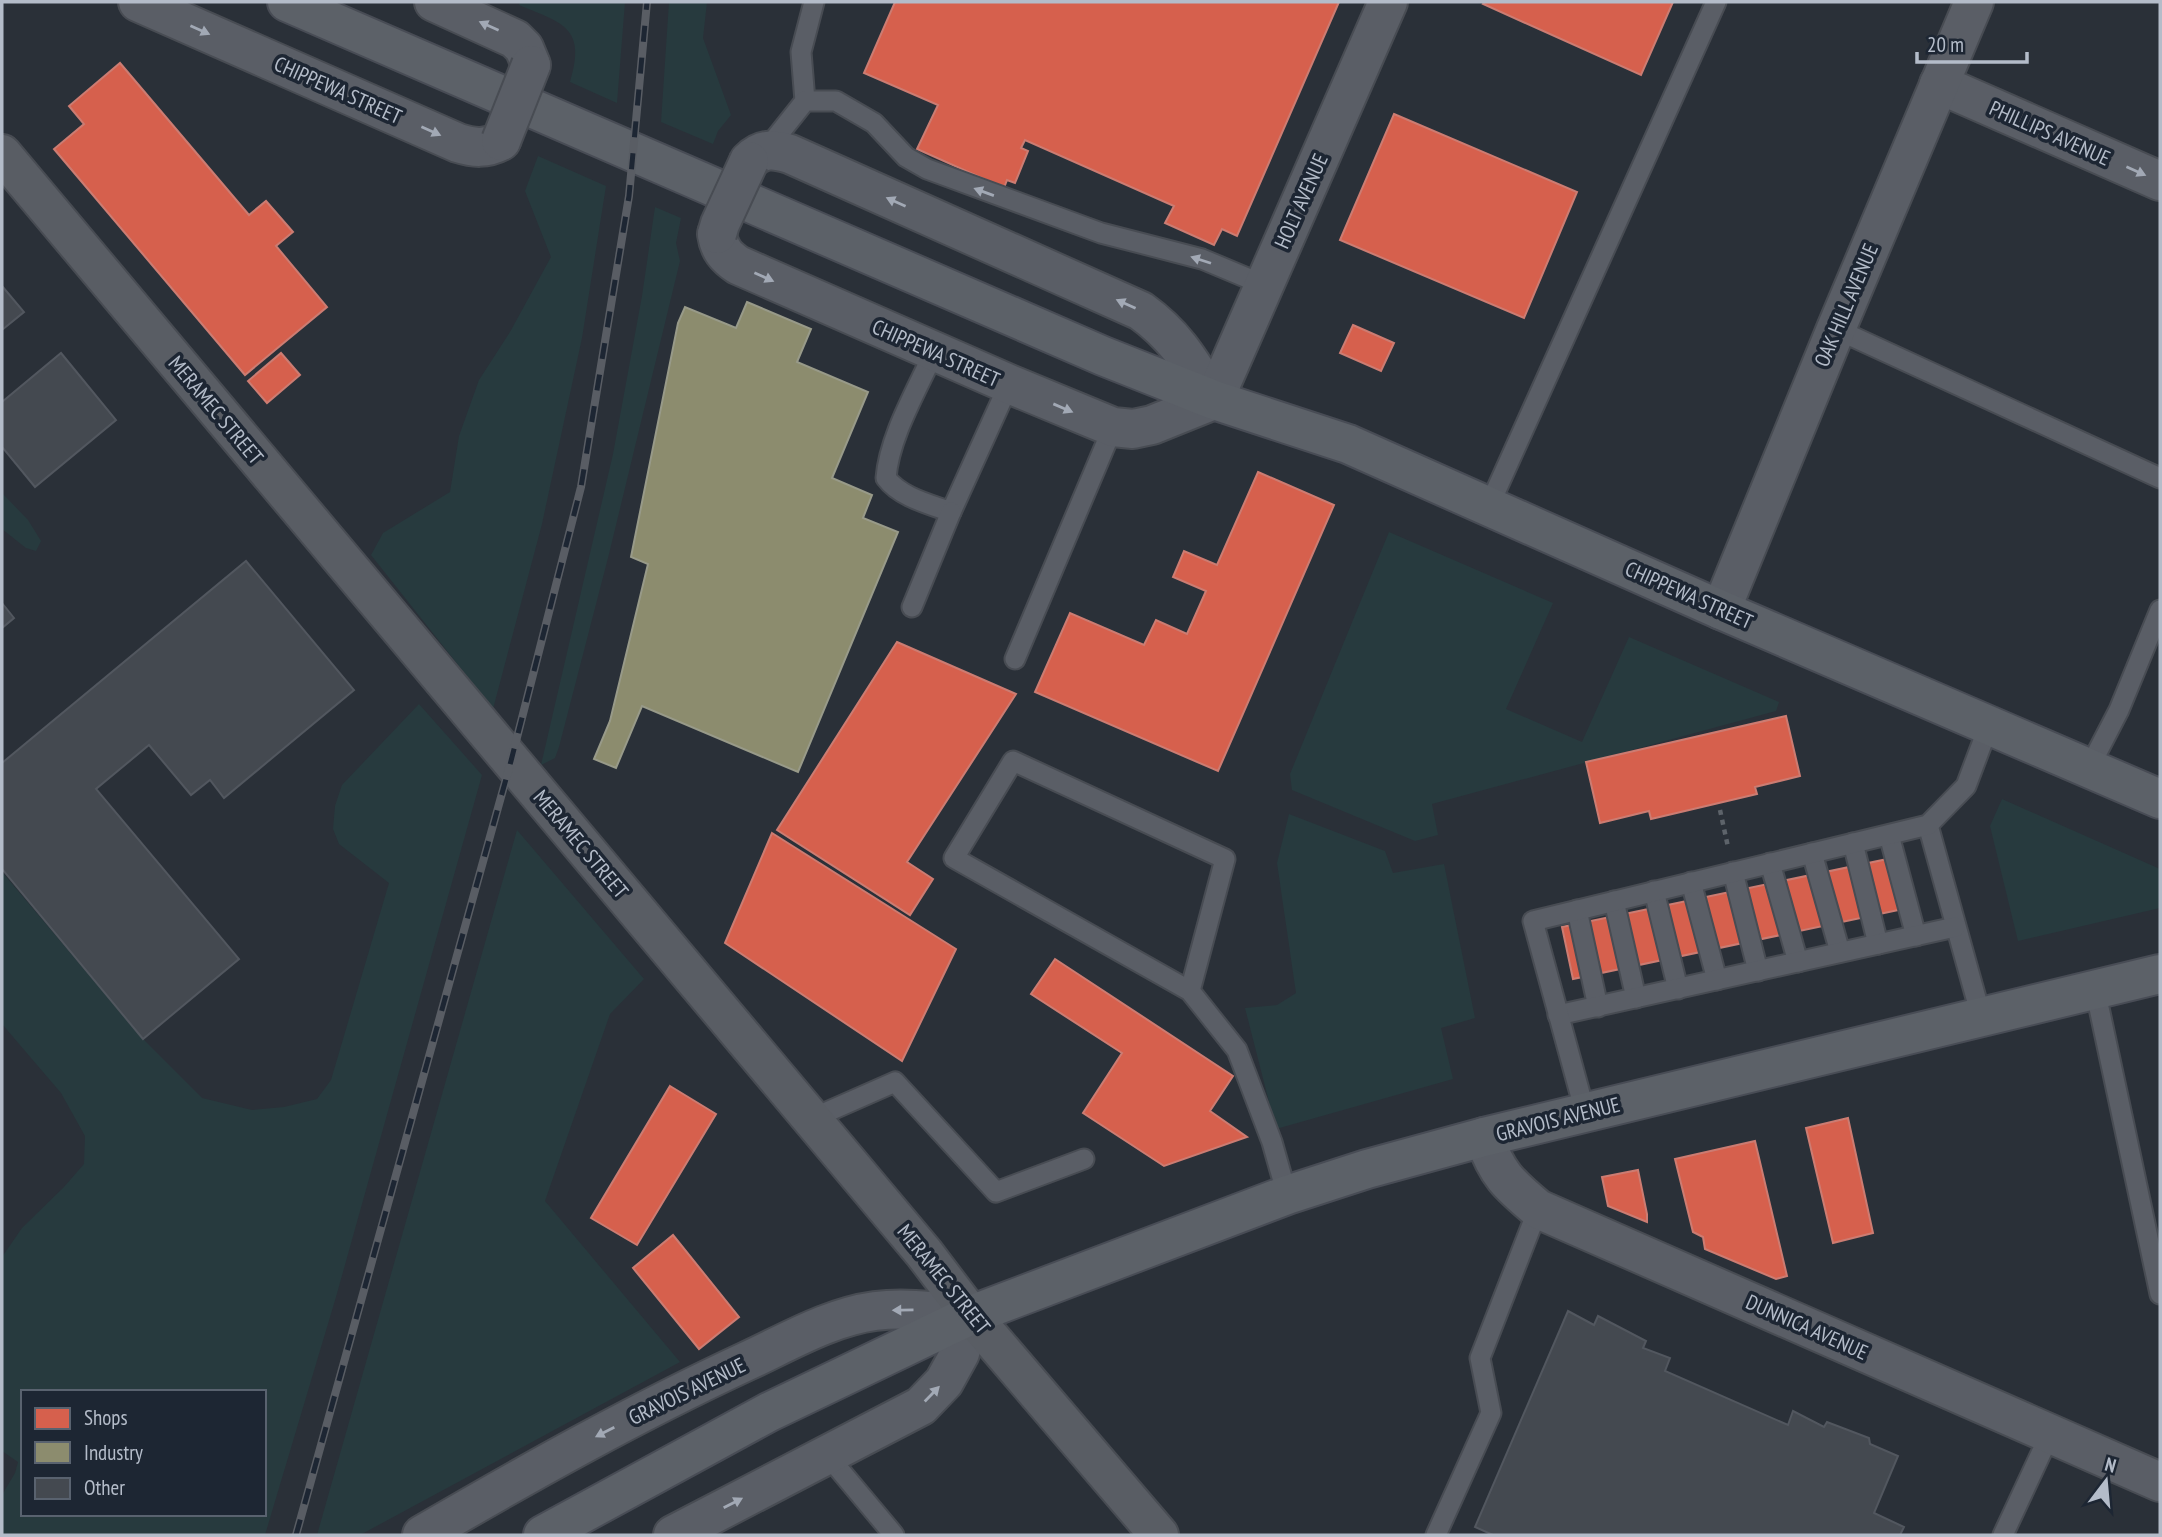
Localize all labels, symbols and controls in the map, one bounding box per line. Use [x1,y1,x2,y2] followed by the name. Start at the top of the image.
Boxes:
[479,20,500,31] one-way arrow
[1917,21,2027,65] scale bar
[190,24,210,36] one-way arrow
[1927,31,1964,58] text: 20 m
[270,50,407,130] street label: CHIPPEWA STREET
[1985,94,2115,172] street label: PHILLIPS AVENUE
[421,125,441,137] one-way arrow
[1268,149,1334,253] street label: HOLT AVENUE
[2126,166,2147,177] one-way arrow
[973,186,994,197] one-way arrow
[886,196,906,208] one-way arrow
[1808,239,1884,371] street label: OAK HILL AVENUE
[1190,254,1211,264] one-way arrow
[754,272,775,283] one-way arrow
[1116,298,1136,310] one-way arrow
[868,313,1005,393] street label: CHIPPEWA STREET
[163,350,270,470] street label: MERAMEC STREET
[1052,402,1073,413] one-way arrow
[1621,555,1758,635] street label: CHIPPEWA STREET
[528,784,635,904] street label: MERAMEC STREET
[1493,1091,1623,1147] street label: GRAVOIS AVENUE
[891,1219,997,1340] street label: MERAMEC STREET
[1742,1288,1872,1366] street label: DUNNICA AVENUE
[892,1305,914,1316] one-way arrow
[624,1351,750,1431] street label: GRAVOIS AVENUE
[924,1386,941,1403] one-way arrow
[21,1390,266,1516] legend
[84,1404,128,1431] text: Shops
[595,1426,614,1438] one-way arrow
[84,1439,143,1466] text: Industry
[2071,1446,2141,1516] north arrow
[2102,1452,2119,1478] text: N
[84,1474,125,1501] text: Other
[723,1498,743,1509] one-way arrow

